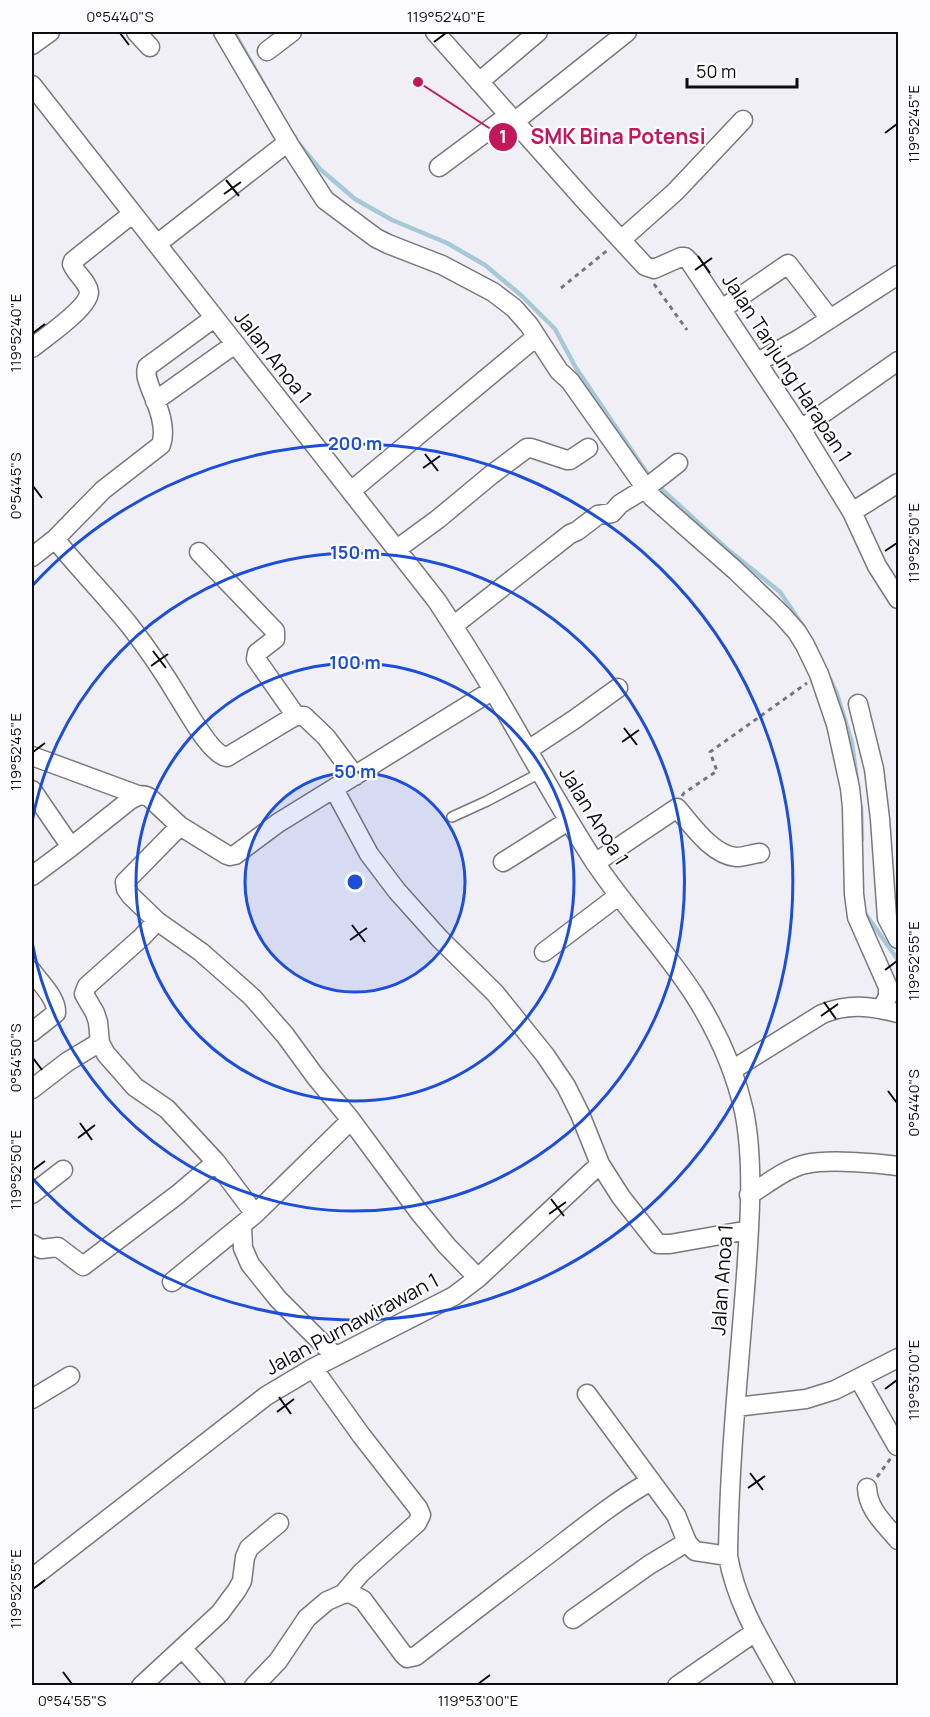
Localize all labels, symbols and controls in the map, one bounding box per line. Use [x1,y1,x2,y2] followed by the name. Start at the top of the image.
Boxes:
[86,6,154,27] text: 0°54'40"S
[407,6,485,27] text: 119°52'40"E
[687,51,796,89] scale bar
[696,59,736,83] text: 50 m
[903,85,924,163] text: 119°52'45"E
[488,118,717,157] callout: SMK Bina Potensi
[530,122,706,150] text: SMK Bina Potensi
[499,124,507,148] text: 1
[716,268,859,467] street label: Jalan Tanjung Harapan 1
[5,294,26,372] text: 119°52'40"E
[229,305,318,409] street label: Jalan Anoa 1
[328,431,382,455] text: 200 m
[5,453,26,520] text: 0°54'45"S
[903,503,924,583] text: 119°52'50"E
[330,540,380,564] text: 150 m
[329,650,381,674] text: 100 m
[5,713,26,791] text: 119°52'45"E
[334,759,376,783] text: 50 m
[553,761,635,870] street label: Jalan Anoa 1
[345,872,365,892] centre of rings
[903,921,924,1001] text: 119°52'55"E
[5,1023,26,1093] text: 0°54'50"S
[903,1069,924,1137] text: 0°54'40"S
[5,1130,26,1210] text: 119°52'50"E
[704,1224,739,1336] street label: Jalan Anoa 1
[260,1266,443,1381] street label: Jalan Purnawirawan 1
[903,1340,924,1420] text: 119°53'00"E
[5,1549,26,1629] text: 119°52'55"E
[38,1690,106,1711] text: 0°54'55"S
[438,1690,518,1711] text: 119°53'00"E

